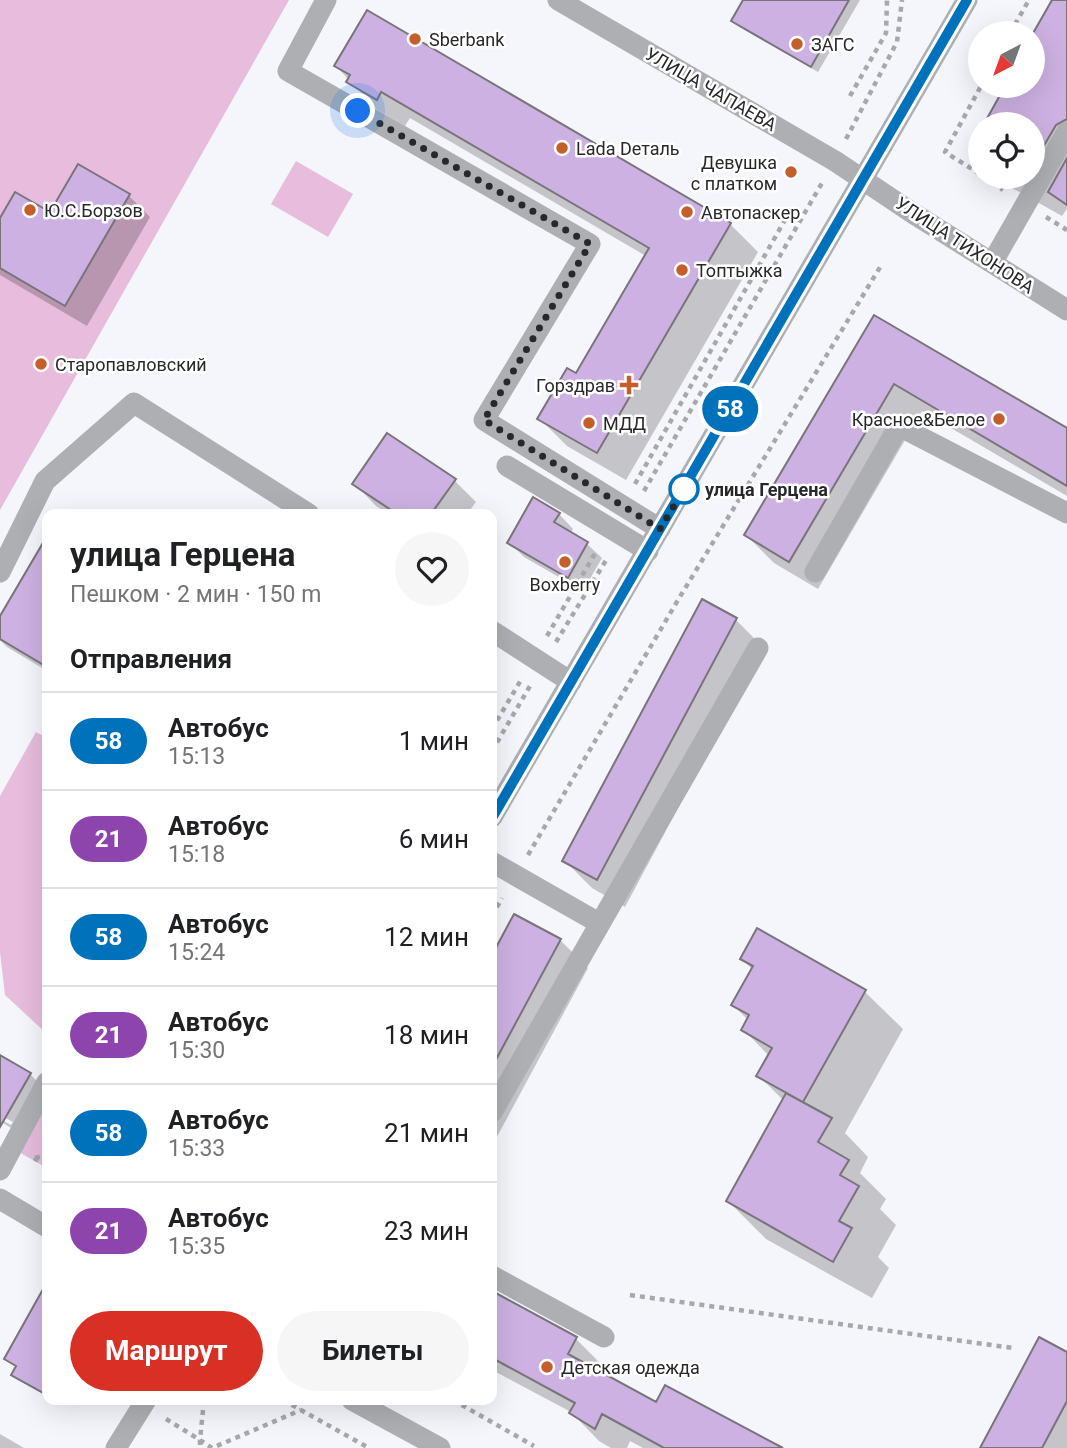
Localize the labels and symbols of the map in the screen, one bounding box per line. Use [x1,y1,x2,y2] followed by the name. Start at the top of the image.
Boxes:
[968,21,1045,98] north arrow
[429,29,505,50] place label: Sberbank
[407,31,423,47] marker: Sberbank
[811,34,855,55] place label: ЗАГС
[789,36,805,52] marker: ЗАГС
[642,43,781,135] street label: УЛИЦА ЧАПАЕВА
[340,93,375,128] your location
[576,138,680,159] place label: Lada Dеталь
[554,140,570,156] marker: Lada Dеталь
[691,152,777,194] place label: Девушка с платком
[783,164,799,180] marker: Девушка с платком
[892,192,1038,298] street label: УЛИЦА ТИХОНОВА
[44,200,143,221] place label: Ю.С.Борзов
[22,202,38,218] marker: Ю.С.Борзов
[701,202,800,223] place label: Автопаскер
[679,204,695,220] marker: Автопаскер
[696,260,782,281] place label: Топтыжка
[674,262,690,278] marker: Топтыжка
[55,354,207,375] place label: Старопавловский
[33,356,49,372] marker: Старопавловский
[536,375,615,396] place label: Горздрав
[621,377,637,393] marker: Горздрав
[698,386,762,432] line badge: 58
[852,409,985,430] place label: Красное&Белое
[991,411,1007,427] marker: Красное&Белое
[603,413,647,434] place label: МДД
[581,415,597,431] marker: МДД
[669,474,699,504] marker: улица Герцена
[705,479,828,500] place label: улица Герцена
[557,554,573,570] marker: Boxberry
[530,574,601,595] place label: Boxberry
[561,1357,700,1378] place label: Детская одежда
[539,1359,555,1375] marker: Детская одежда

